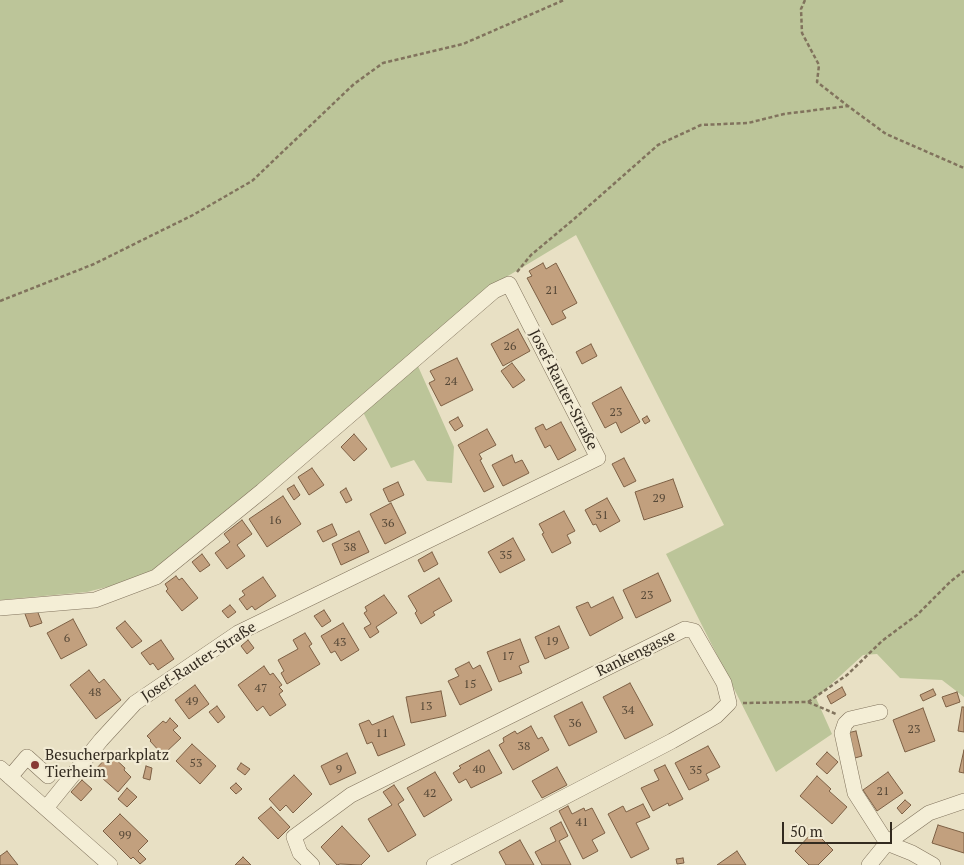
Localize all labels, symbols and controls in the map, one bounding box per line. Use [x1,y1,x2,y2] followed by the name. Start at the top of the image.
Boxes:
[546,284,558,298] house number: 21
[525,327,601,453] street label: Josef-Rauter-Straße
[504,340,516,354] house number: 26
[445,375,457,389] house number: 24
[610,406,622,420] house number: 23
[653,492,665,506] house number: 29
[596,509,608,523] house number: 31
[269,514,281,528] house number: 16
[382,517,394,531] house number: 36
[344,541,356,555] house number: 38
[500,549,512,563] house number: 35
[641,589,653,603] house number: 23
[138,618,260,706] street label: Josef-Rauter-Straße
[593,627,679,681] street label: Rankengasse
[64,632,70,646] house number: 6
[546,635,558,649] house number: 19
[334,636,346,650] house number: 43
[502,650,514,664] house number: 17
[464,678,476,692] house number: 15
[255,682,267,696] house number: 47
[89,686,101,700] house number: 48
[186,695,198,709] house number: 49
[420,700,432,714] house number: 13
[622,704,634,718] house number: 34
[569,717,581,731] house number: 36
[908,723,920,737] house number: 23
[376,727,388,741] house number: 11
[518,740,530,754] house number: 38
[45,747,169,782] place label: Besucherparkplatz Tierheim
[190,757,202,771] house number: 53
[29,759,41,771] marker: Besucherparkplatz Tierheim
[336,763,342,777] house number: 9
[473,763,485,777] house number: 40
[690,764,702,778] house number: 35
[877,785,889,799] house number: 21
[424,787,436,801] house number: 42
[784,812,894,844] scale bar
[576,816,588,830] house number: 41
[790,821,823,841] text: 50 m
[119,829,131,843] house number: 99

